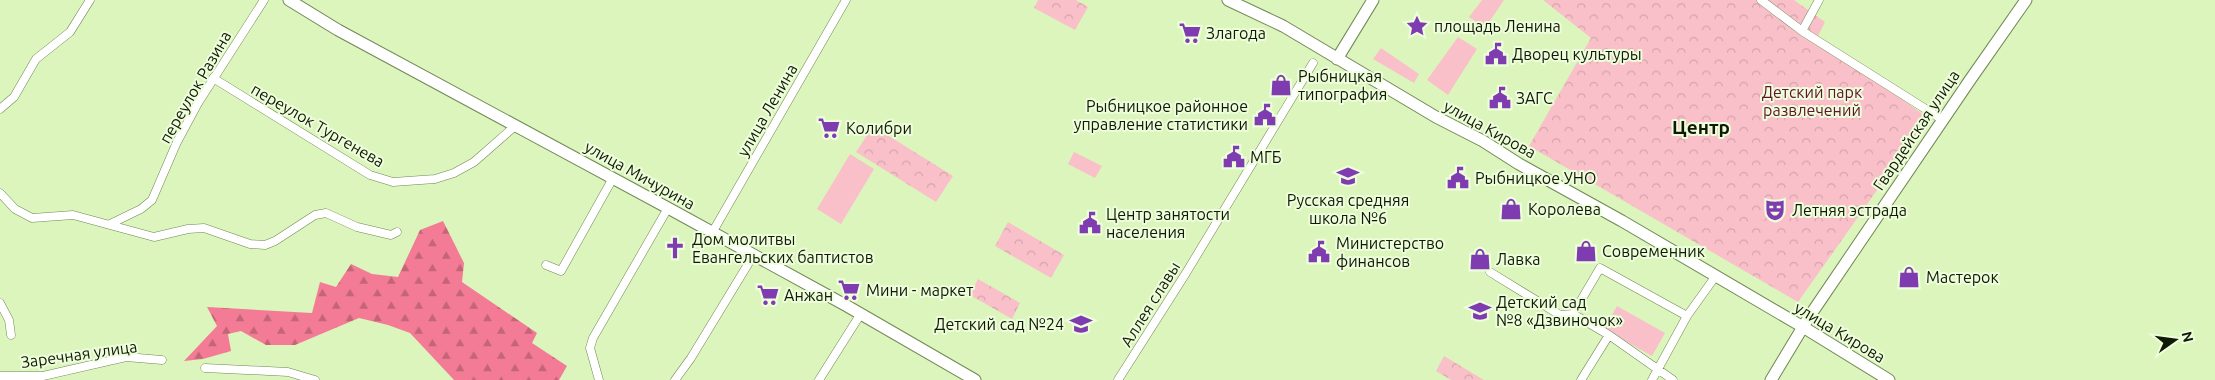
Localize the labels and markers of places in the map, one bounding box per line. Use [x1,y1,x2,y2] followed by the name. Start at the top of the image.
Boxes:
[1404,13,1430,39] place icon: площадь Ленина
[1434,17,1561,35] place label: площадь Ленина
[1177,20,1203,46] supermarket icon: Злагода
[1206,24,1266,42] place label: Злагода
[1483,41,1509,67] public building icon: Дворец культуры
[1512,45,1642,63] place label: Дворец культуры
[1298,67,1387,103] place label: Рыбницкая типография
[1268,72,1294,98] shop icon: Рыбницкая типография
[1487,85,1513,111] public building icon: ЗАГС
[1516,89,1553,107] place label: ЗАГС
[1074,97,1248,133] place label: Рыбницкое районное управление статистики
[1252,102,1278,128] public building icon: Рыбницкое районное управление статистики
[816,115,842,141] supermarket icon: Колибри
[846,119,912,137] place label: Колибри
[1221,144,1247,170] public building icon: МГБ
[1250,148,1282,166] place label: МГБ
[1335,163,1361,189] school or university icon: Русская средняя школа №6
[1445,165,1471,191] public building icon: Рыбницкое УНО
[1475,169,1596,187] place label: Рыбницкое УНО
[1287,191,1409,227] place label: Русская средняя школа №6
[1498,196,1524,222] shop icon: Королева
[1762,197,1788,223] theatre icon: Летняя эстрада
[1528,200,1601,218] place label: Королева
[1792,201,1907,219] place label: Летняя эстрада
[1106,205,1230,241] place label: Центр занятости населения
[1077,210,1103,236] public building icon: Центр занятости населения
[692,230,874,266] place label: Дом молитвы Евангельских баптистов
[1336,234,1444,270] place label: Министерство финансов
[662,235,688,261] church icon: Дом молитвы Евангельских баптистов
[1573,238,1599,264] shop icon: Современник
[1306,239,1332,265] public building icon: Министерство финансов
[1602,242,1705,260] place label: Современник
[1467,246,1493,272] shop icon: Лавка
[1496,250,1541,268] place label: Лавка
[1896,264,1922,290] shop icon: Мастерок
[1926,268,1999,286] place label: Мастерок
[836,277,862,303] supermarket icon: Мини - маркет
[866,281,973,299] place label: Мини - маркет
[755,282,781,308] supermarket icon: Анжан
[784,286,833,304] place label: Анжан
[1496,293,1623,329] place label: Детский сад №8 «Дзвиночок»
[1467,298,1493,324] school or university icon: Детский сад №8 «Дзвиночок»
[1068,311,1094,337] school or university icon: Детский сад №24
[934,315,1064,333] place label: Детский сад №24

